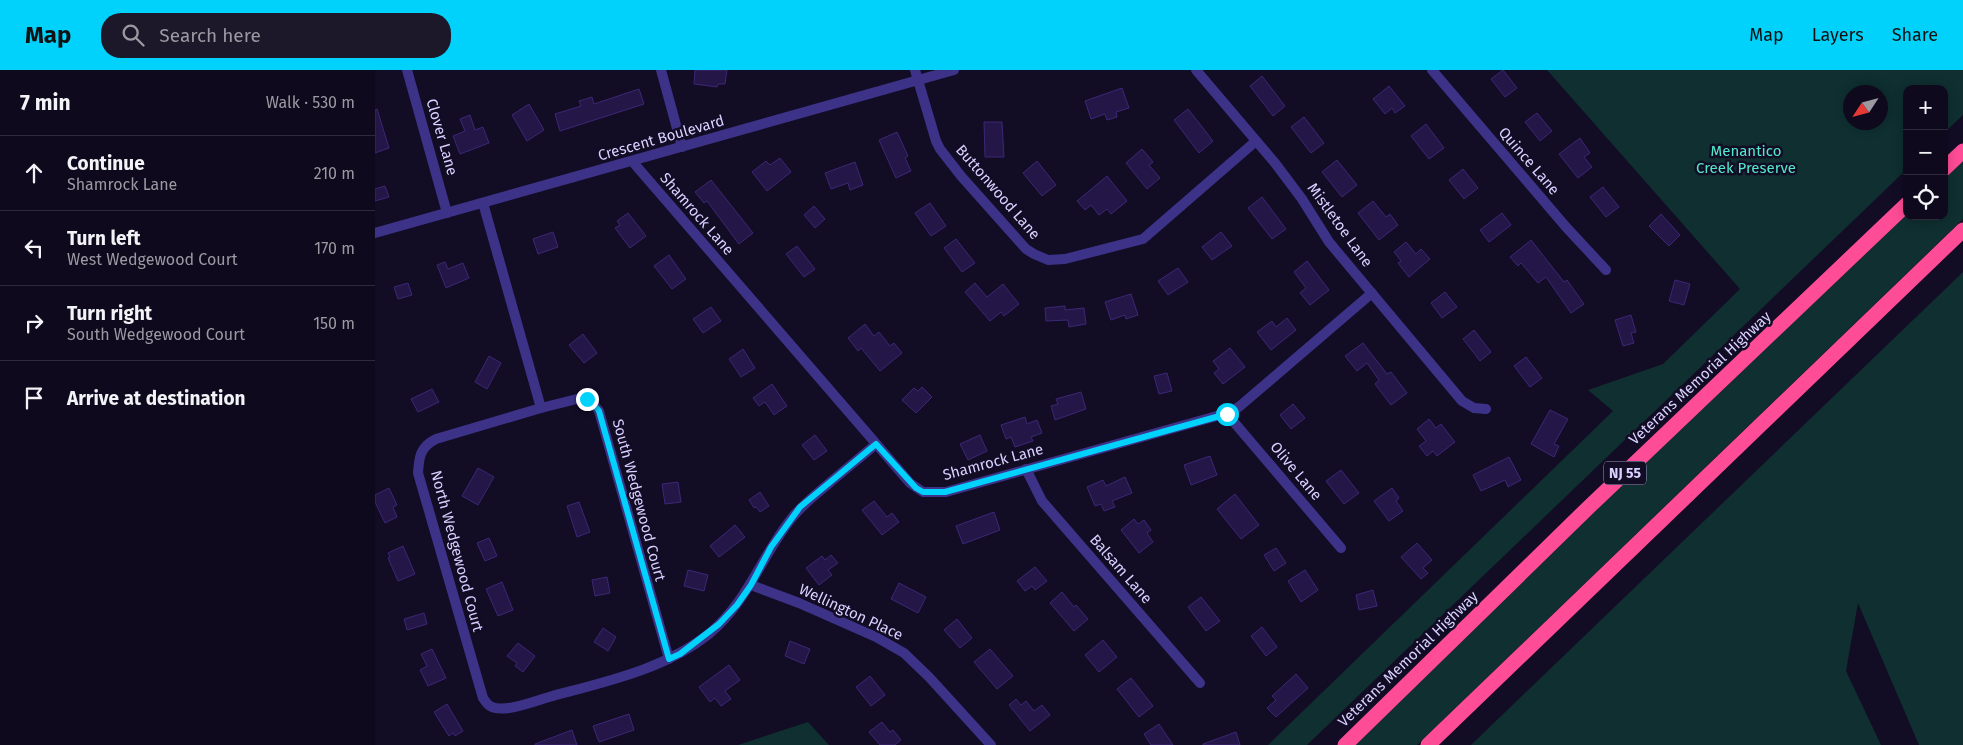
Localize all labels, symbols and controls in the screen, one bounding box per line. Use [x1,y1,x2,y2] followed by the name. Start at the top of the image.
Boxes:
[101,13,451,58] search box
[25,21,71,49] text: Map
[119,21,147,49] icon: search
[159,24,261,47] text: Search here
[1749,24,1784,46] text: Map
[1812,24,1864,46] text: Layers
[1892,24,1938,46] text: Share
[1843,85,1888,130] north arrow
[1903,85,1948,220] map controls
[1903,85,1948,130] button: +
[20,90,71,116] text: 7 min
[266,93,355,112] text: Walk · 530 m
[422,97,462,177] street label: Clover Lane
[596,111,726,165] street label: Crescent Boulevard
[1495,124,1563,198] street label: Quince Lane
[1903,130,1948,175] button: −
[952,141,1044,243] street label: Buttonwood Lane
[1696,142,1796,177] park label: Menantico Creek Preserve
[67,152,145,175] text: Continue
[20,159,48,187] icon: ahead
[314,164,355,183] text: 210 m
[656,169,738,259] street label: Shamrock Lane
[67,175,177,194] text: Shamrock Lane
[1903,175,1948,220] button: locate
[1304,180,1376,270] street label: Mistletoe Lane
[67,227,141,250] text: Turn left
[20,234,48,262] icon: left
[314,239,355,258] text: 170 m
[67,250,238,269] text: West Wedgewood Court
[67,302,152,325] text: Turn right
[1625,307,1775,449] street label: Veterans Memorial Highway
[20,309,48,337] icon: right
[313,314,355,333] text: 150 m
[67,325,245,344] text: South Wedgewood Court
[20,384,48,412] icon: arrive
[67,387,246,410] text: Arrive at destination
[576,388,599,411] route end
[1216,403,1239,426] route start
[609,417,669,584] street label: South Wedgewood Court
[1266,438,1326,504] street label: Olive Lane
[941,440,1045,484] street label: Shamrock Lane
[1604,462,1646,484] road number: NJ 55
[427,468,487,634] street label: North Wedgewood Court
[1086,531,1156,607] street label: Balsam Lane
[796,580,906,644] street label: Wellington Place
[1334,587,1482,731] street label: Veterans Memorial Highway

